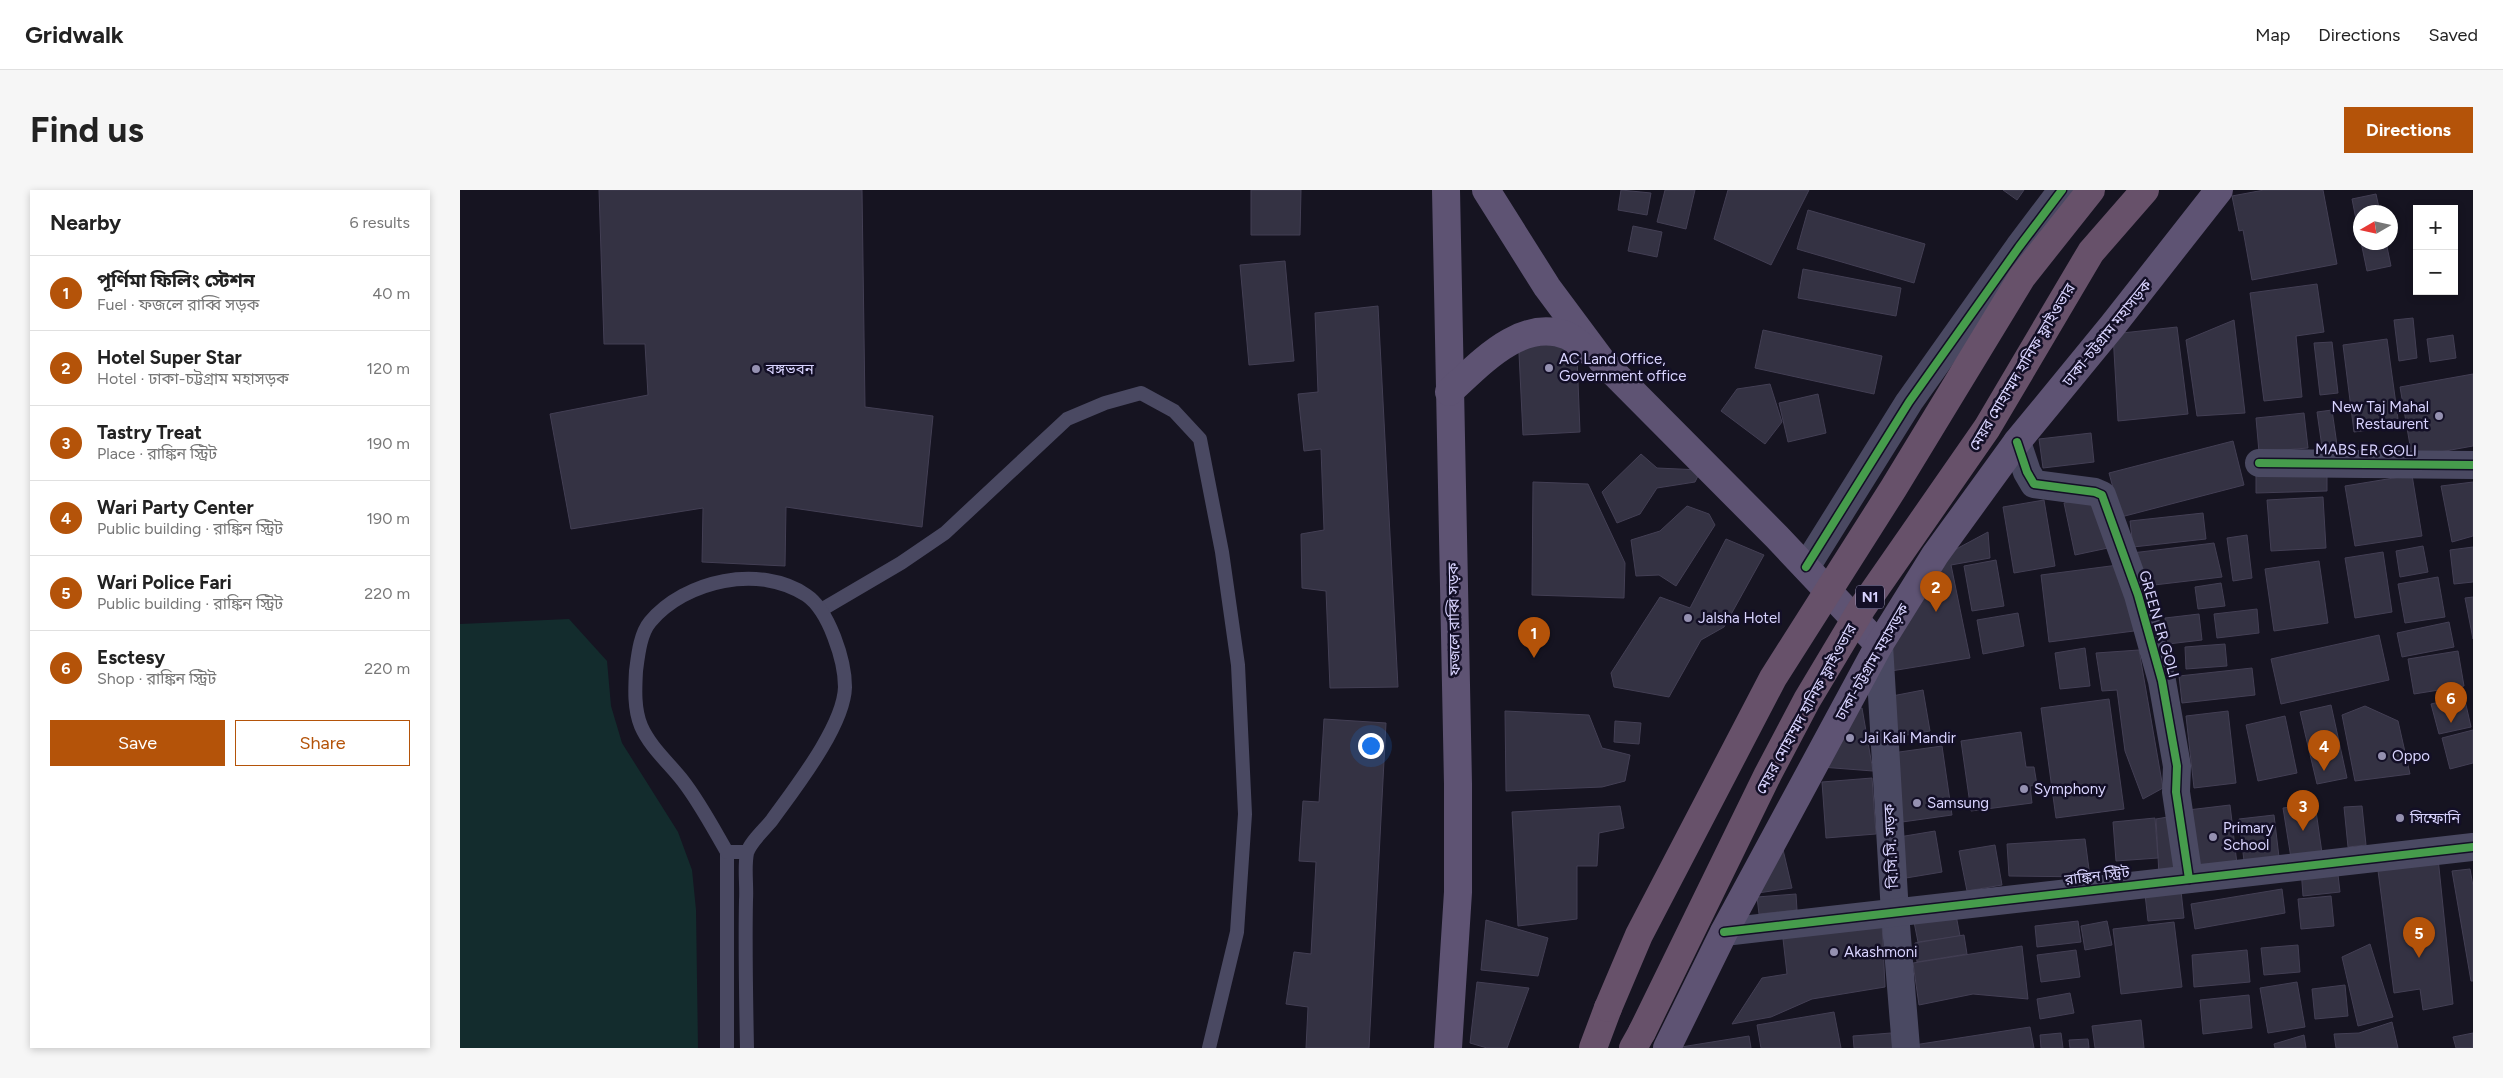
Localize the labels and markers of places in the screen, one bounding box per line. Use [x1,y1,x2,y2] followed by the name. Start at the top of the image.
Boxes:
[1559,350,1686,385] place label: AC Land Office, Government office
[765,360,815,378] place label: বঙ্গভবন
[1543,362,1555,374] marker: AC Land Office, Government office
[750,363,762,375] marker: বঙ্গভবন
[2332,398,2429,433] place label: New Taj Mahal Restaurent
[2433,410,2445,422] marker: New Taj Mahal Restaurent
[1920,571,1952,612] pin: 2
[1698,609,1780,627] place label: Jalsha Hotel
[1682,612,1694,624] marker: Jalsha Hotel
[1518,617,1550,658] pin: 1
[2435,682,2467,723] pin: 6
[1860,729,1956,747] place label: Jai Kali Mandir
[2308,730,2340,771] pin: 4
[1844,732,1856,744] marker: Jai Kali Mandir
[2392,747,2430,765] place label: Oppo
[2376,750,2388,762] marker: Oppo
[2034,780,2106,798] place label: Symphony
[2018,783,2030,795] marker: Symphony
[2287,790,2319,831] pin: 3
[1927,794,1989,812] place label: Samsung
[1911,797,1923,809] marker: Samsung
[2409,809,2461,827] place label: সিম্ফোনি
[2394,812,2406,824] marker: সিম্ফোনি
[2223,819,2274,854] place label: Primary School
[2207,831,2219,843] marker: Primary School
[2403,917,2435,958] pin: 5
[1844,943,1918,961] place label: Akashmoni
[1828,946,1840,958] marker: Akashmoni

